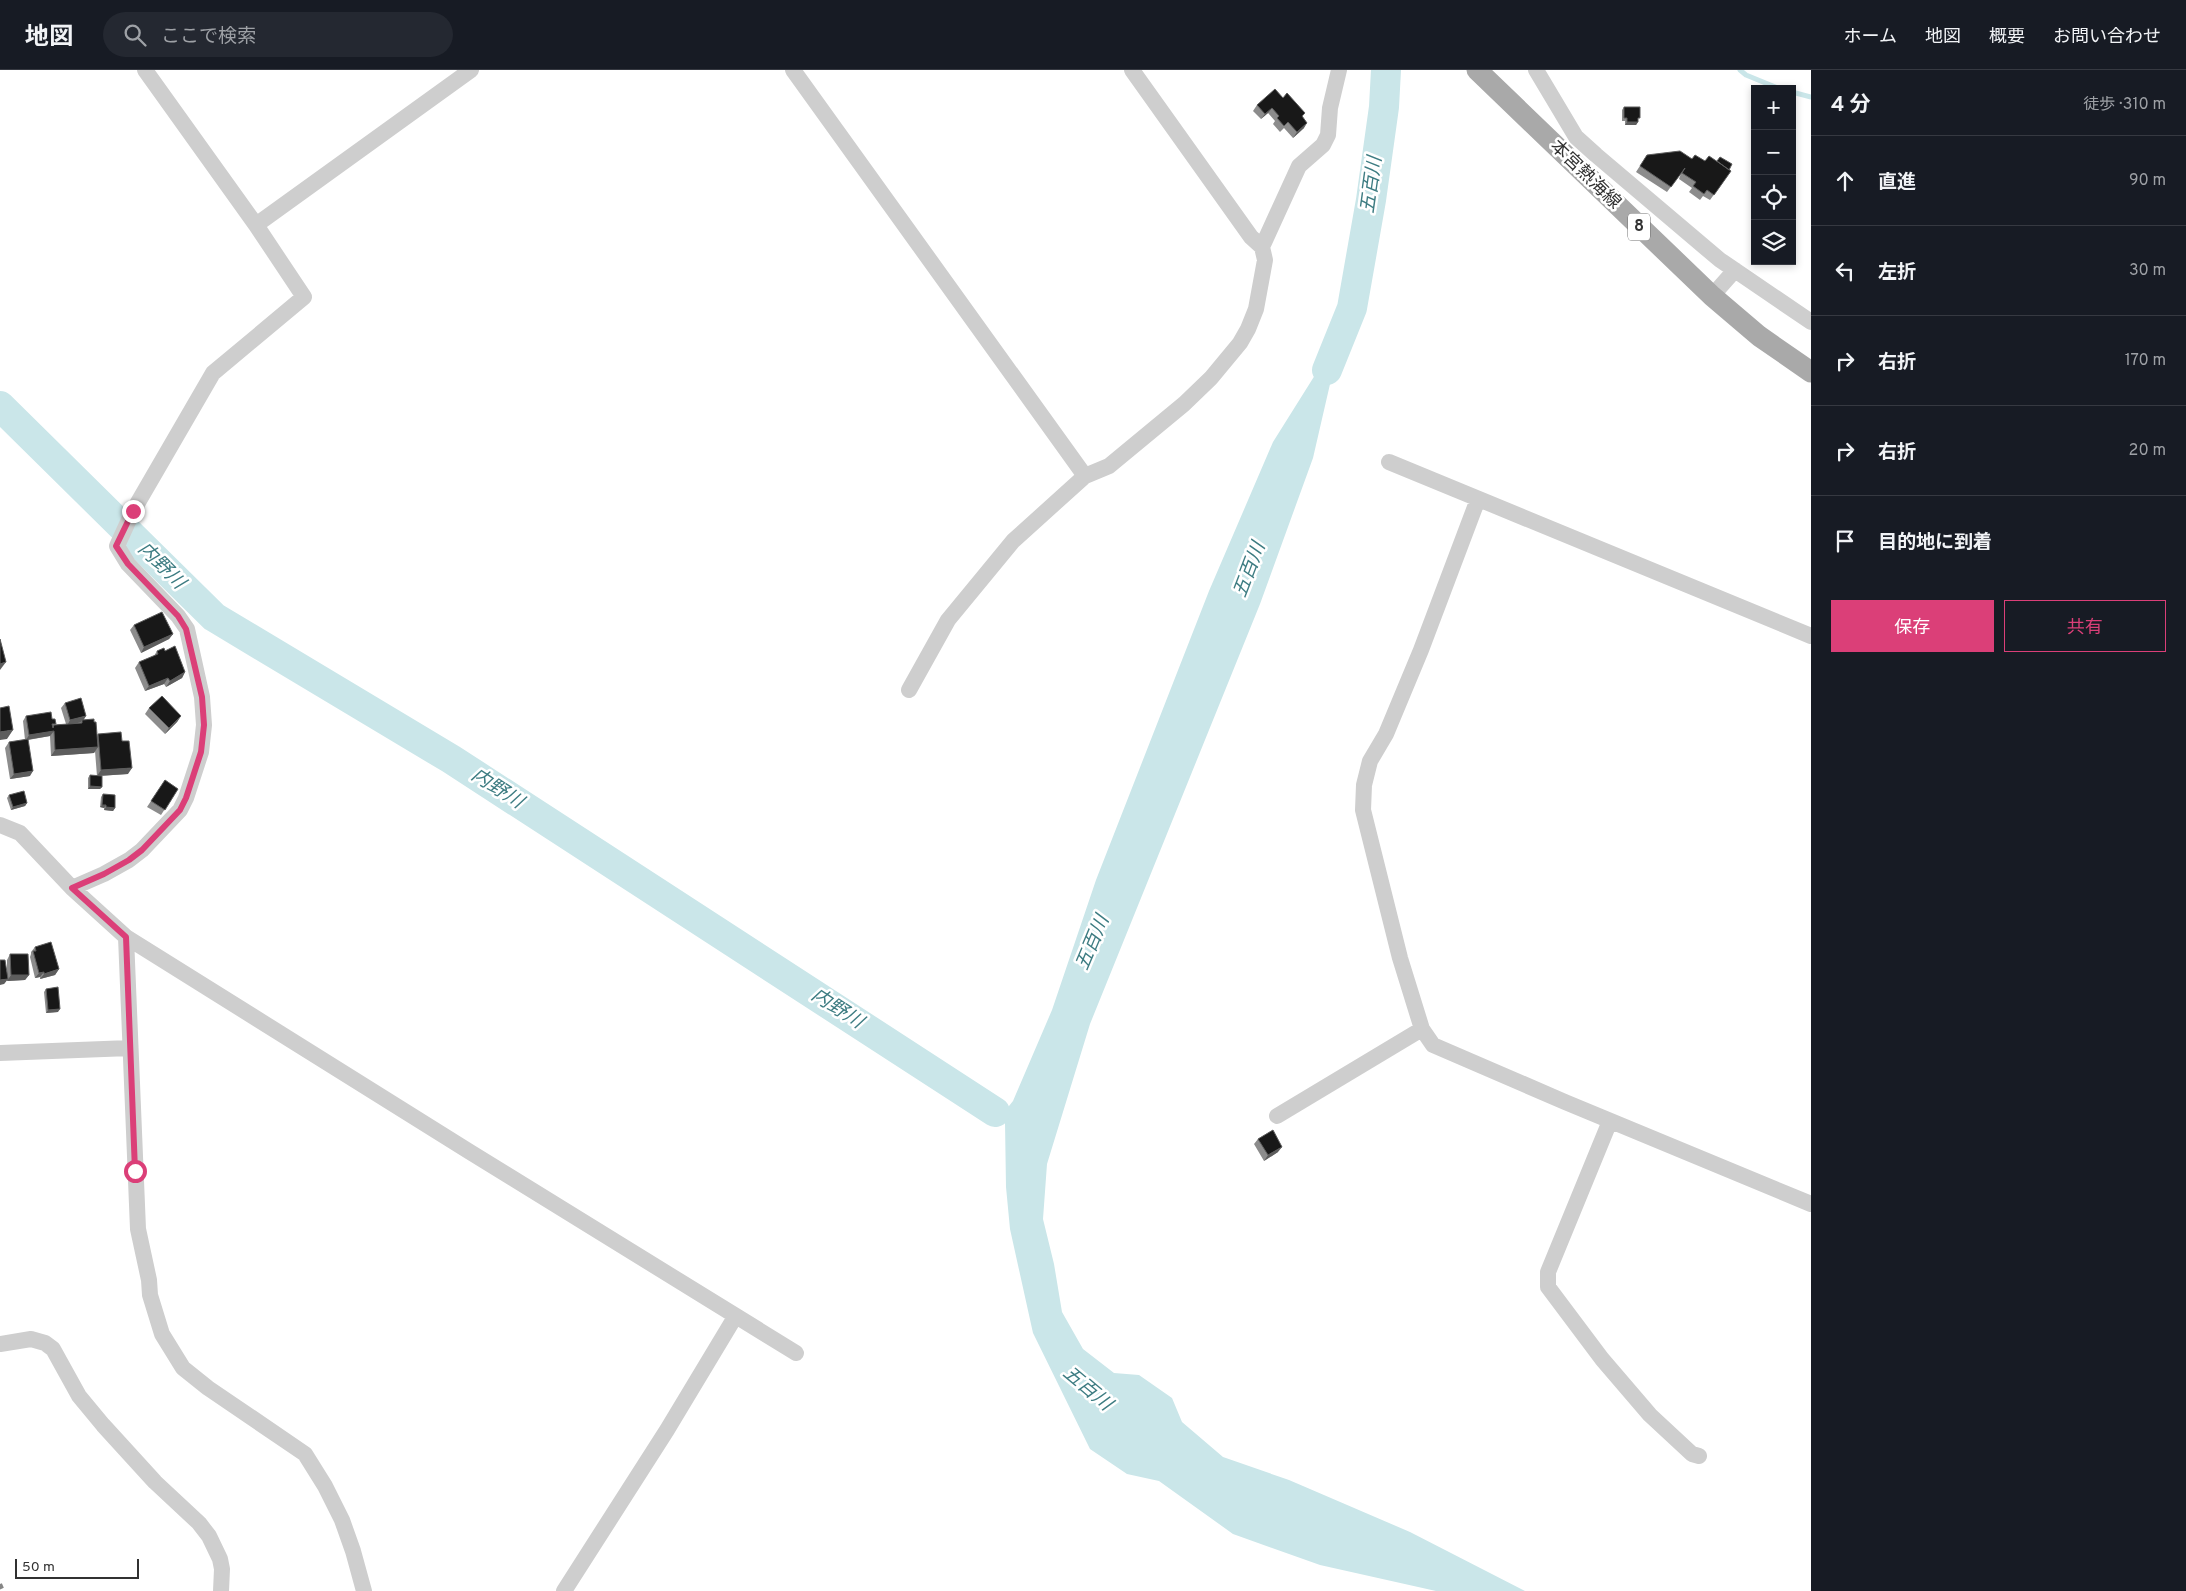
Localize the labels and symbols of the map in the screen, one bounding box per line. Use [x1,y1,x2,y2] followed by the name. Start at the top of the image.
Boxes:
[1545,135,1625,215] street label: 本宮熱海線
[1356,153,1388,215] water label: 五百川
[1628,214,1650,240] road number: 8
[122,500,145,523] route end
[132,537,191,596] water label: 内野川
[1229,537,1272,601] water label: 五百川
[467,763,529,816] water label: 内野川
[1071,910,1116,974] water label: 五百川
[807,983,869,1036] water label: 内野川
[124,1160,147,1183] route start
[1057,1361,1118,1418] water label: 五百川
[15,1556,139,1579] scale bar

